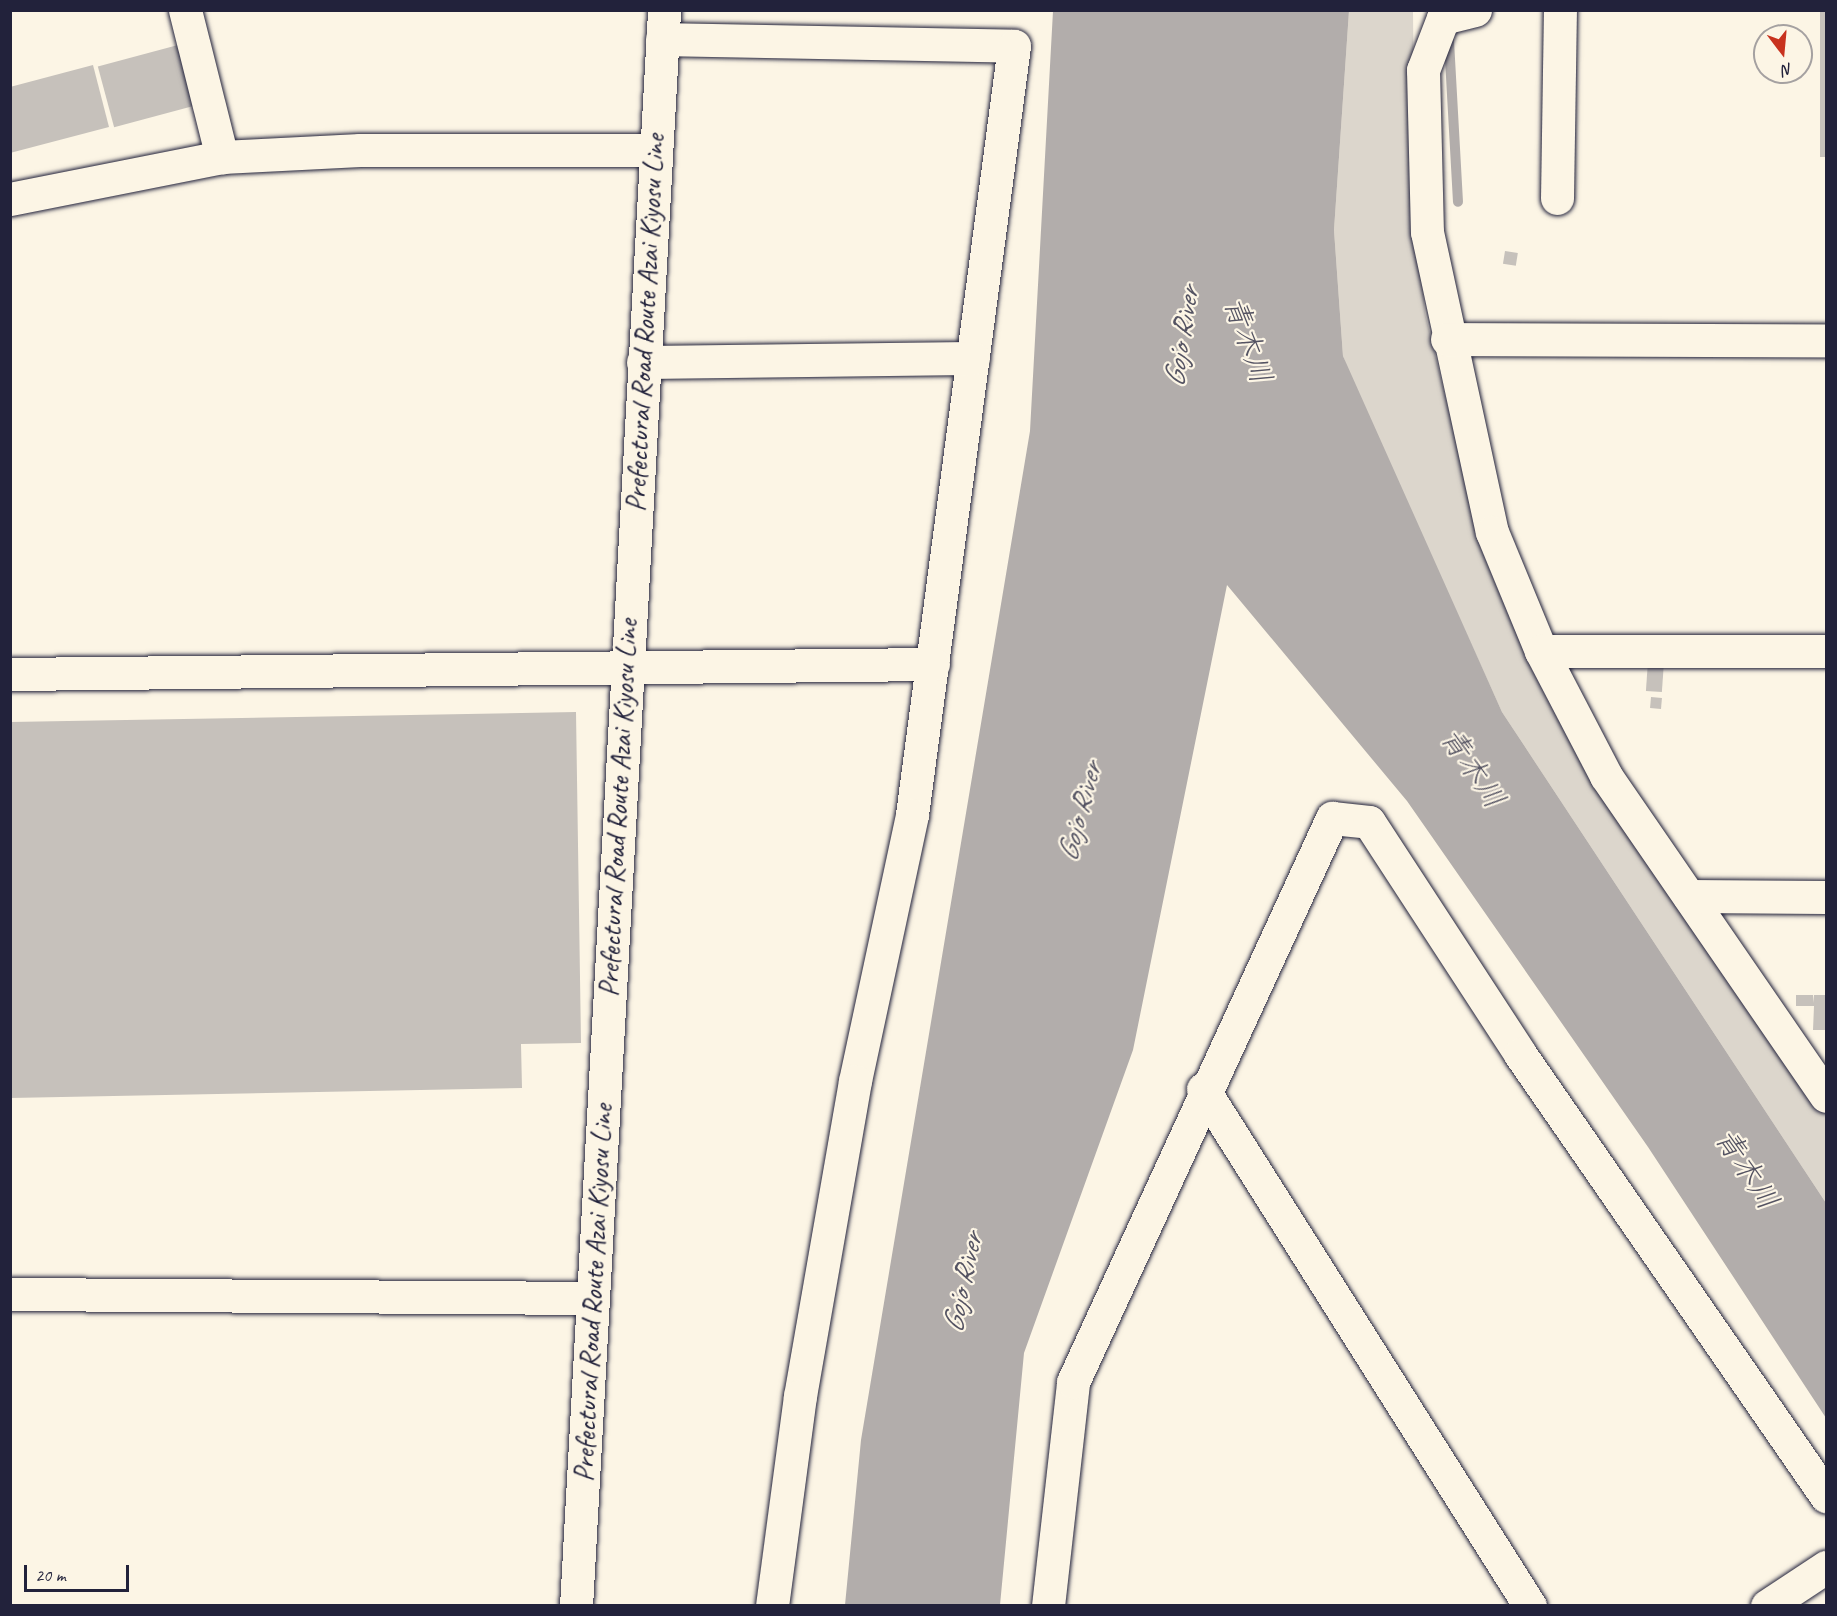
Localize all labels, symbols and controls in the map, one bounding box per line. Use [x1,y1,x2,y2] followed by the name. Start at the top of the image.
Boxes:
[1753,24,1813,84] north arrow
[1780,58,1795,80] text: N
[618,133,672,513] street label: Prefectural Road Route Azai Kiyosu Line
[1155,284,1207,390] water label: Gojo River
[1216,292,1280,388] water label: 青木川
[591,618,645,998] street label: Prefectural Road Route Azai Kiyosu Line
[1433,721,1513,815] water label: 青木川
[1048,758,1110,866] water label: Gojo River
[566,1103,620,1483] street label: Prefectural Road Route Azai Kiyosu Line
[1707,1121,1787,1217] water label: 青木川
[934,1230,990,1336] water label: Gojo River
[27,1553,132,1591] scale bar
[35,1564,66,1586] text: 20 m

